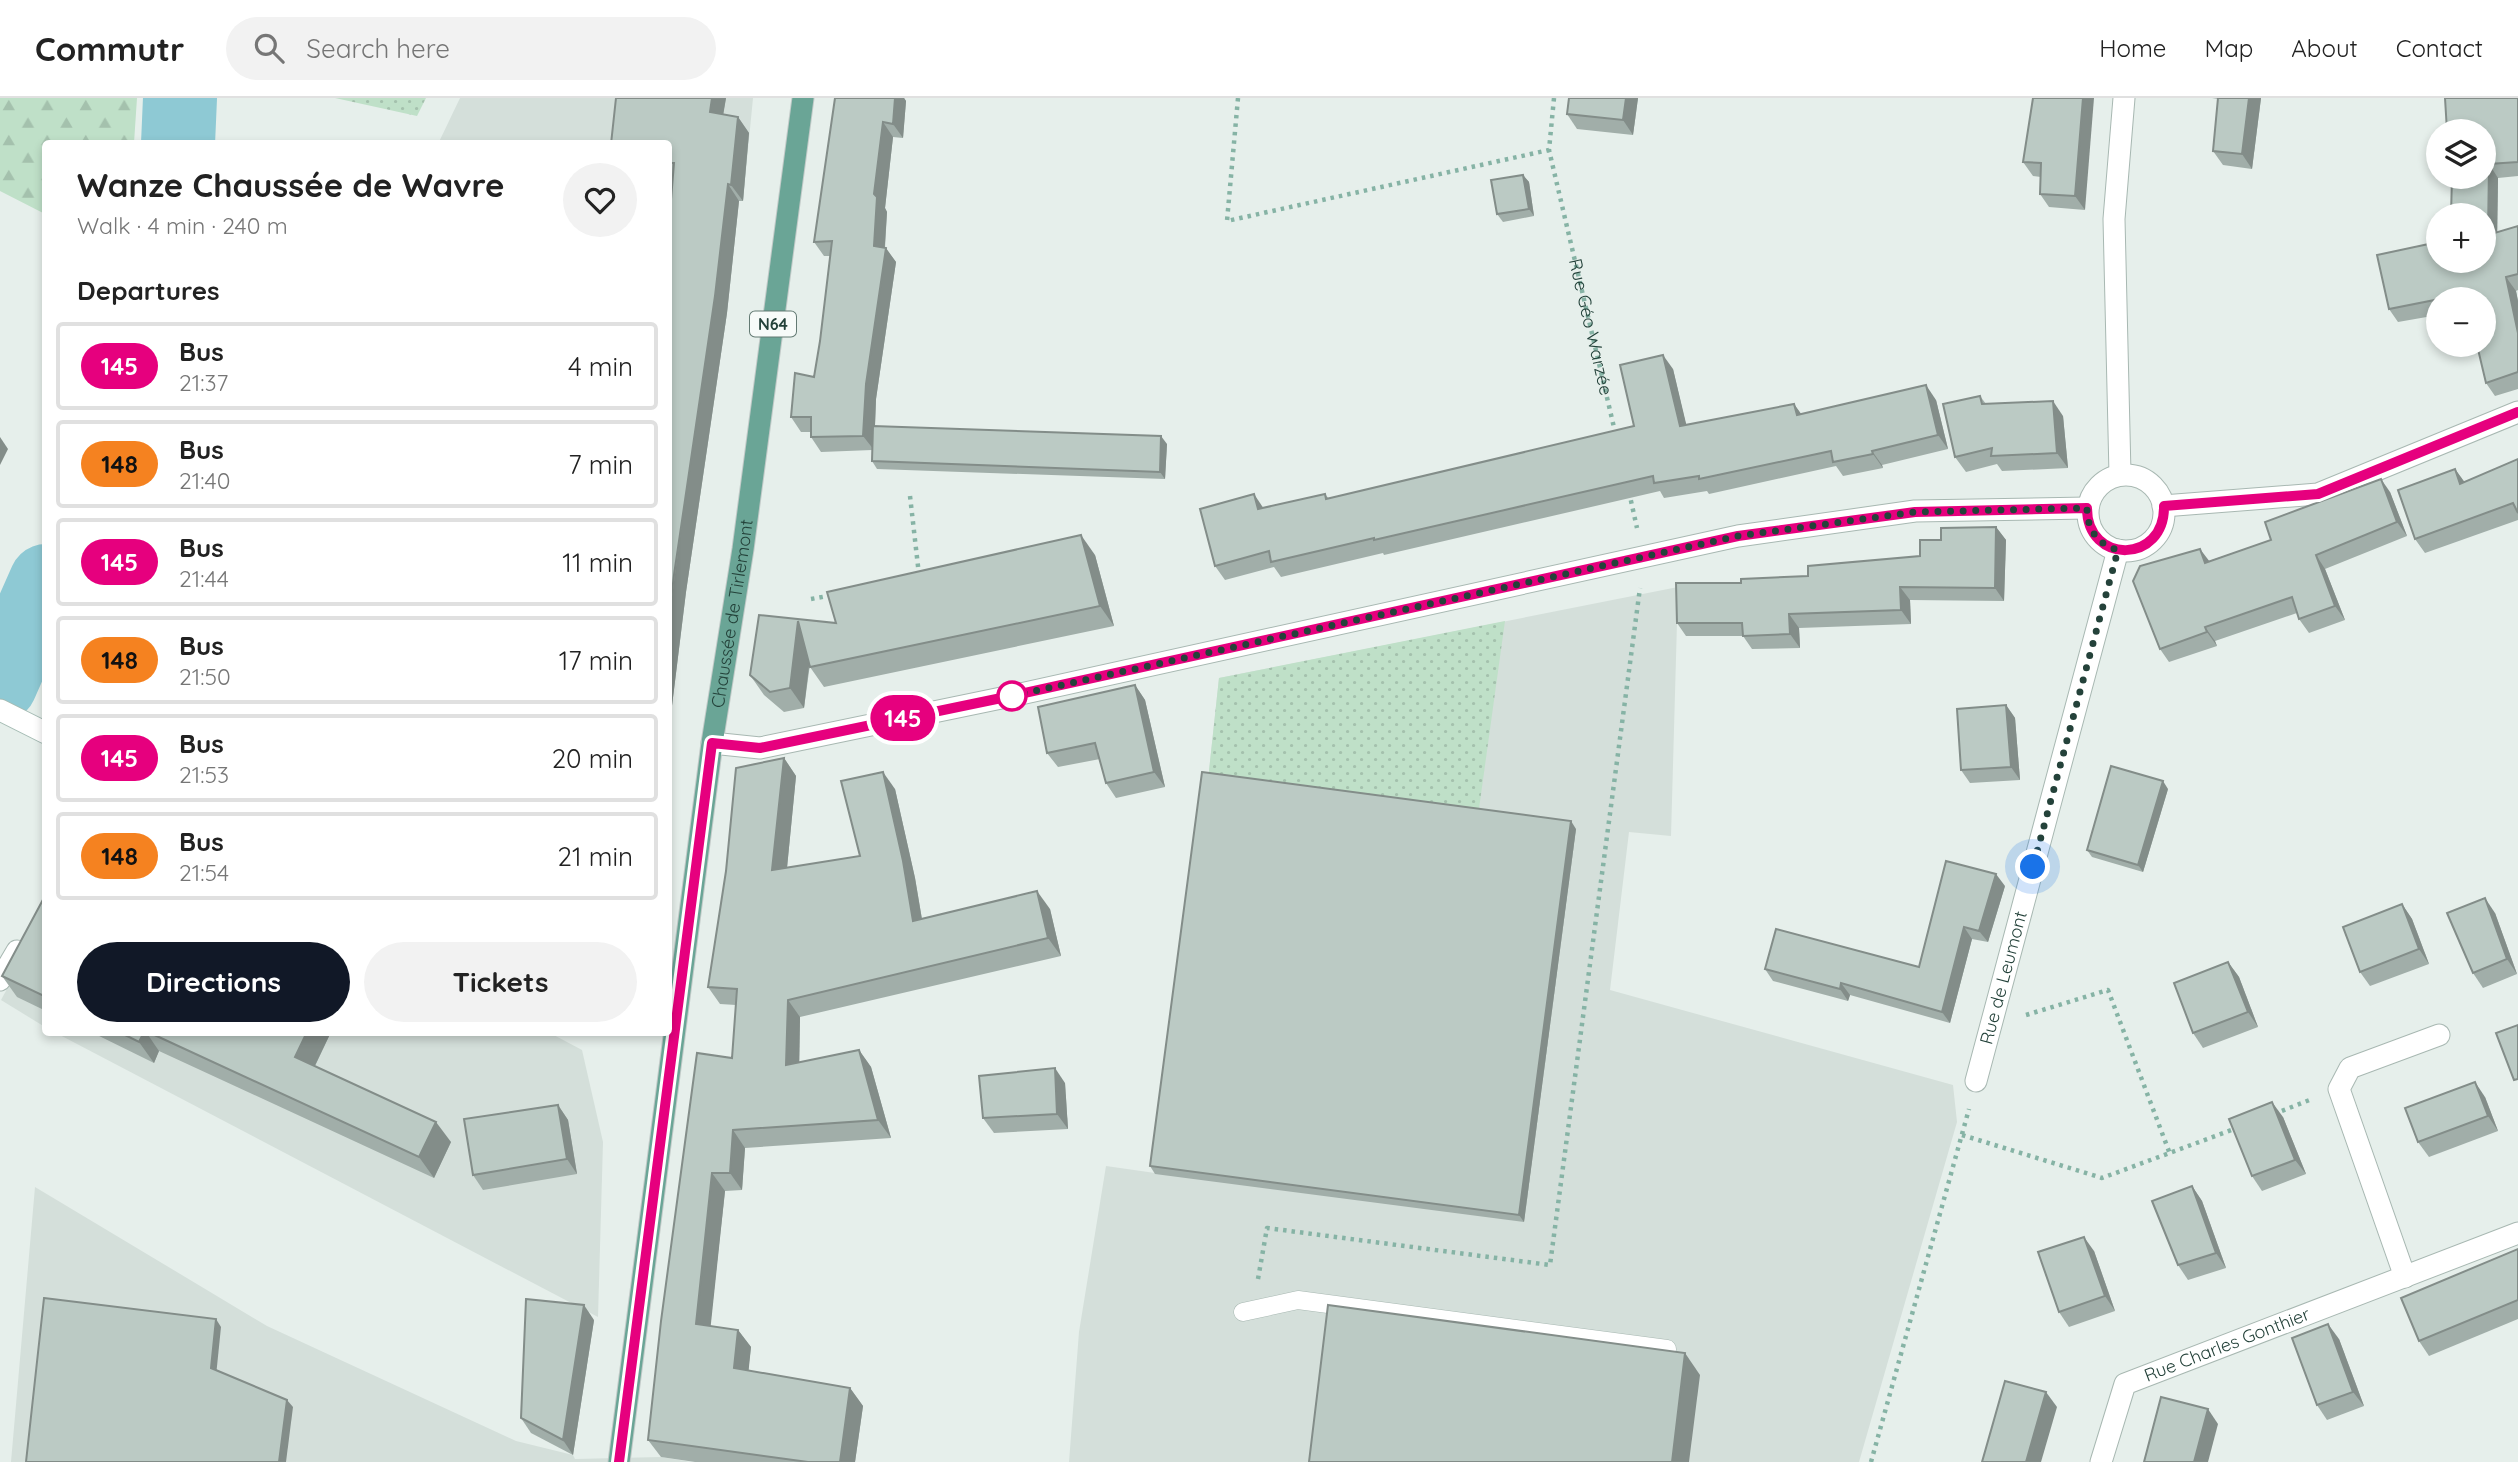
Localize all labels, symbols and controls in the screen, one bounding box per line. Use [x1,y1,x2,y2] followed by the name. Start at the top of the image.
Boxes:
[226,17,716,80] search box
[35,28,184,69] text: Commutr
[250,29,288,67] icon: search
[306,32,450,65] text: Search here
[2099,33,2166,63] text: Home
[2204,33,2253,63] text: Map
[2291,33,2358,63] text: About
[2396,33,2483,63] text: Contact
[2426,119,2496,357] map controls
[2426,119,2496,189] button: layers
[563,163,637,237] button: heart
[77,164,505,205] text: Wanze Chaussée de Wavre
[2426,203,2496,273] button: +
[77,211,288,240] text: Walk · 4 min · 240 m
[1564,256,1618,397] street label: Rue Géo Warzée
[77,274,220,307] text: Departures
[2426,287,2496,357] button: −
[750,312,796,336] road number: N64
[179,335,224,368] text: Bus
[568,350,633,383] text: 4 min
[101,351,138,381] text: 145
[179,368,228,397] text: 21:37
[179,433,224,466] text: Bus
[568,448,633,481] text: 7 min
[101,449,138,479] text: 148
[179,466,230,495] text: 21:40
[706,518,758,710] street label: Chaussée de Tirlemont
[179,531,224,564] text: Bus
[562,546,633,579] text: 11 min
[101,547,138,577] text: 145
[179,564,229,593] text: 21:44
[179,629,224,662] text: Bus
[559,644,633,677] text: 17 min
[101,645,138,675] text: 148
[179,662,231,691] text: 21:50
[997,681,1027,711] unlabelled marker
[863,695,943,741] line badge: 145
[884,703,922,733] text: 145
[179,727,224,760] text: Bus
[552,742,633,775] text: 20 min
[101,743,138,773] text: 145
[179,760,229,789] text: 21:53
[179,825,224,858] text: Bus
[558,840,633,873] text: 21 min
[101,841,138,871] text: 148
[2015,849,2050,884] your location
[179,858,229,887] text: 21:54
[1974,908,2032,1047] street label: Rue de Leumont
[77,942,350,1022] button: Directions
[364,942,637,1022] button: Tickets
[2141,1302,2313,1387] street label: Rue Charles Gonthier

